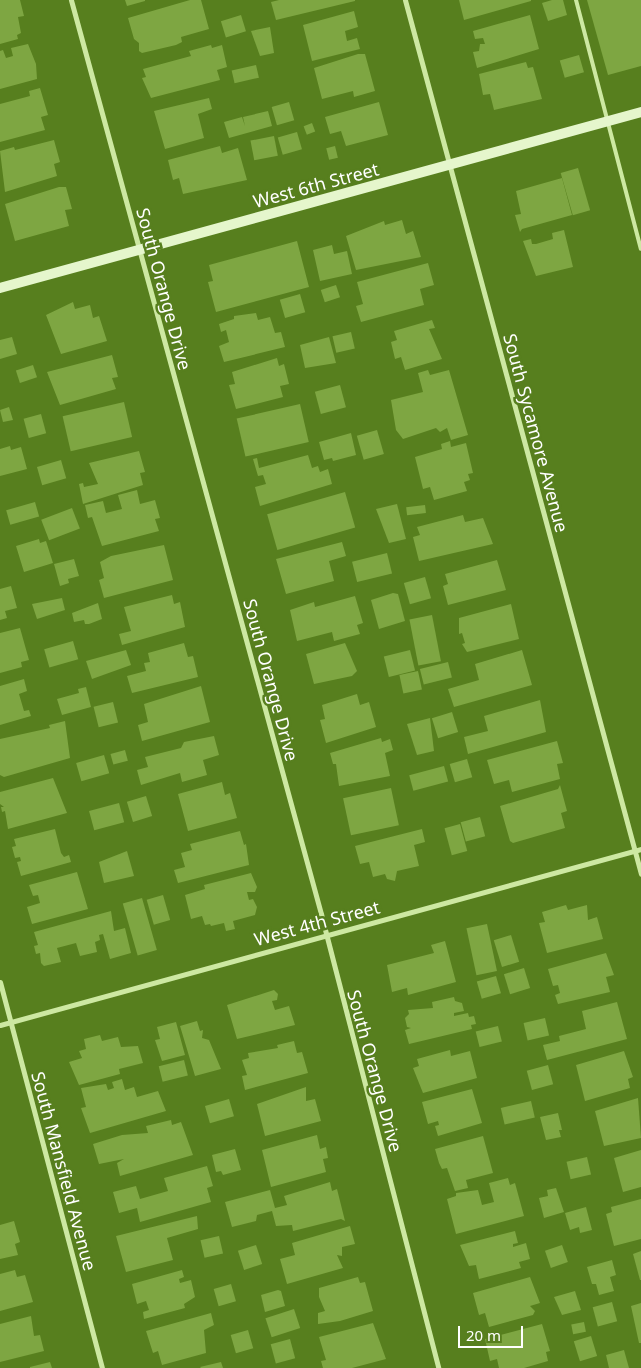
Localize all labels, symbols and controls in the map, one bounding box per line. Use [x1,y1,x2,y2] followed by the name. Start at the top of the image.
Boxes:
[251,158,381,212] street label: West 6th Street
[132,206,196,372] street label: South Orange Drive
[499,331,573,535] street label: South Sycamore Avenue
[239,597,303,763] street label: South Orange Drive
[252,896,382,950] street label: West 4th Street
[343,988,407,1154] street label: South Orange Drive
[27,1069,101,1273] street label: South Mansfield Avenue
[461,1316,526,1348] scale bar
[466,1325,501,1345] text: 20 m

